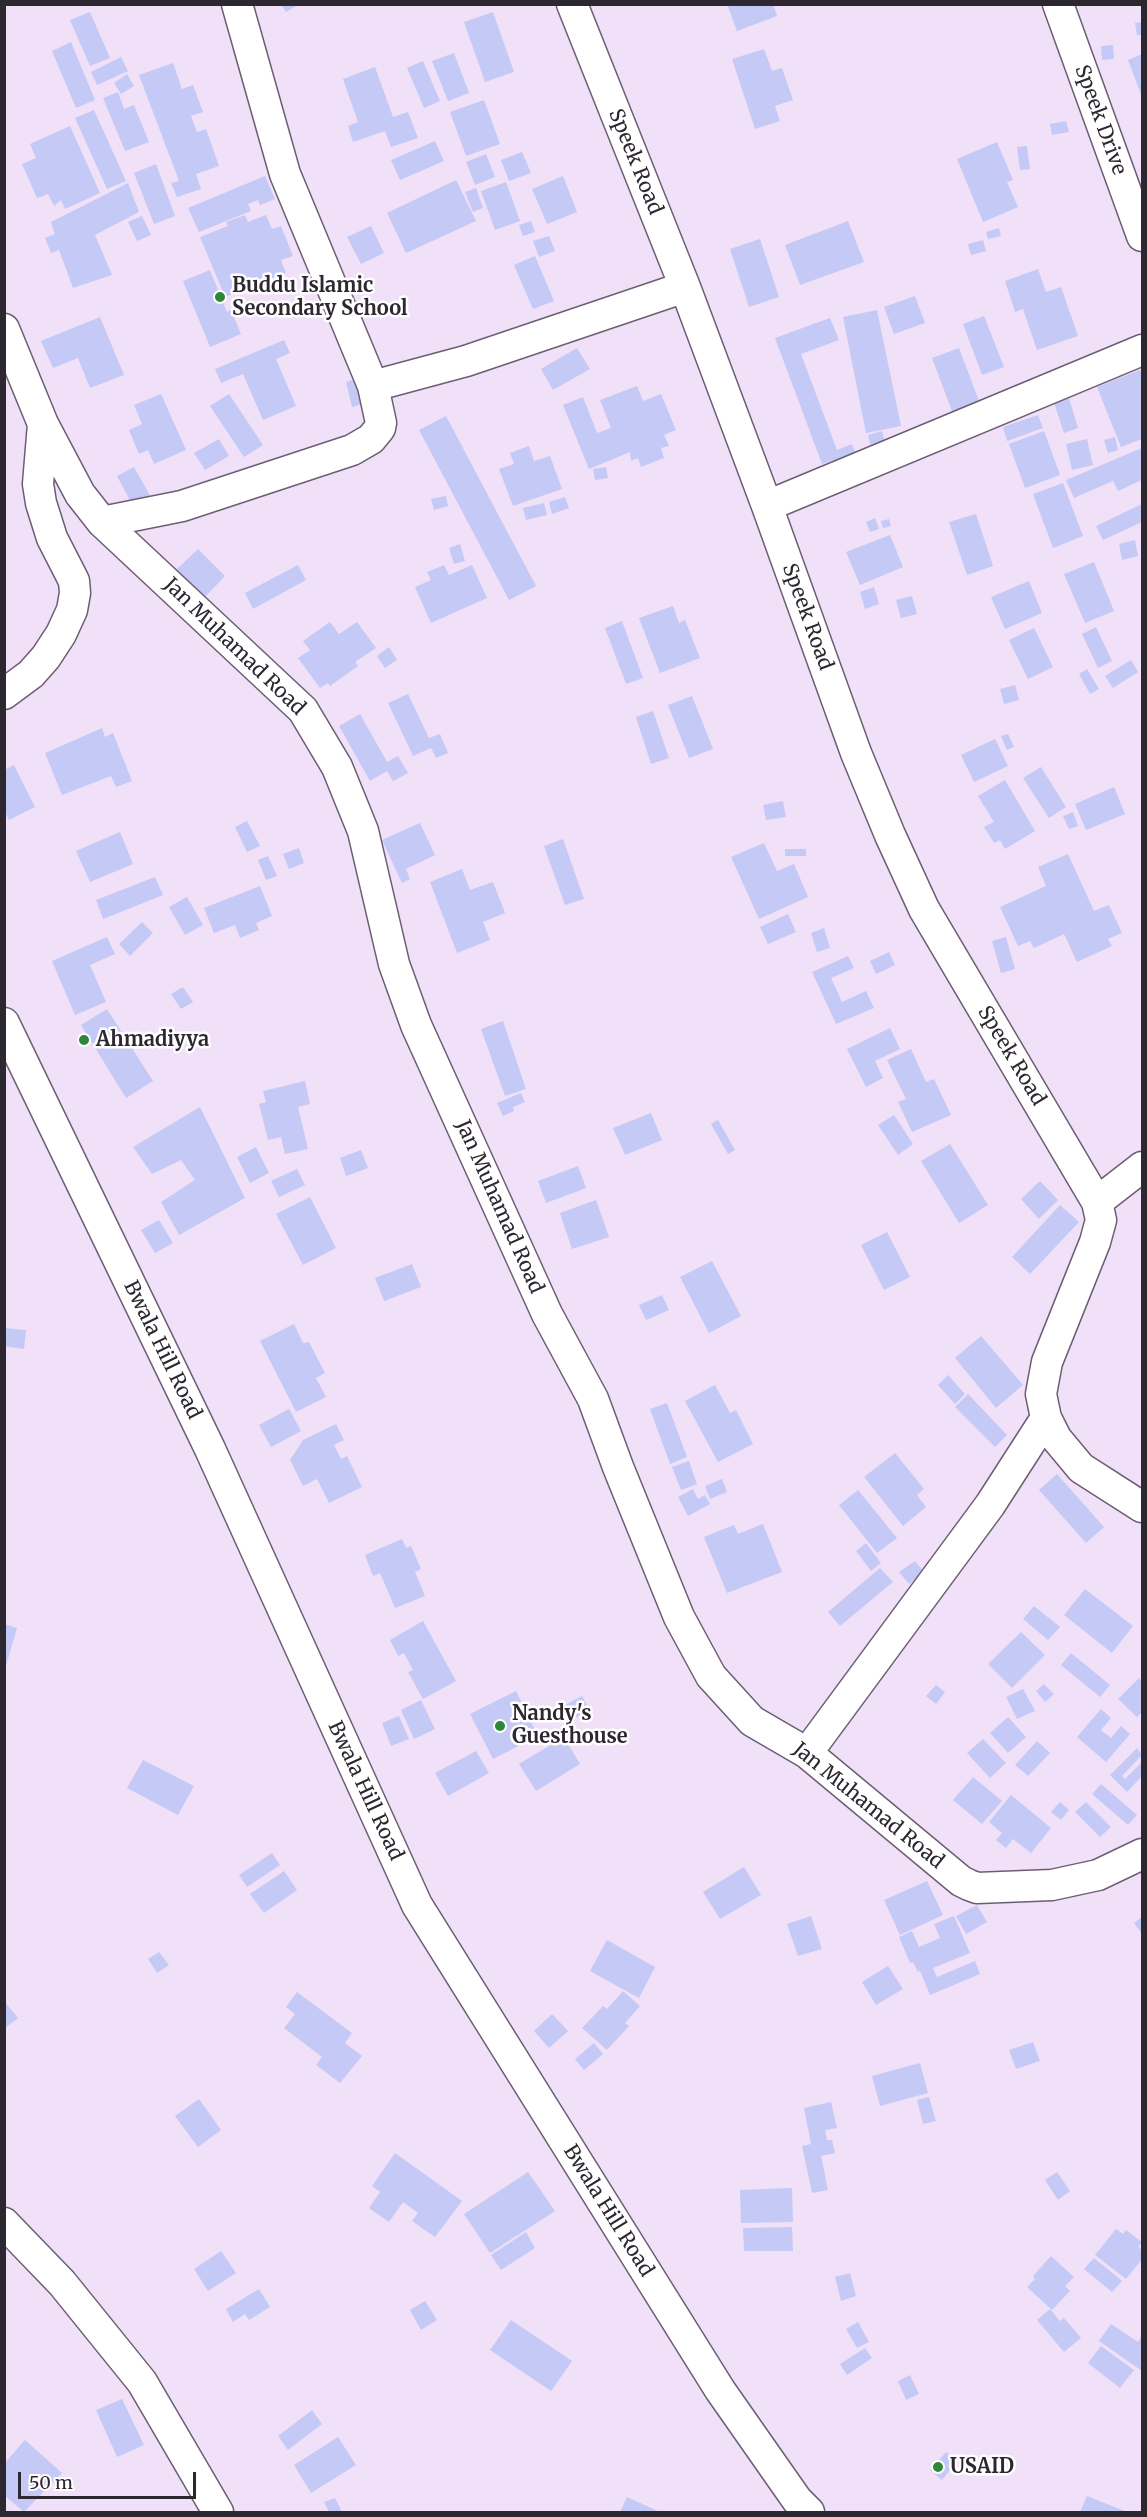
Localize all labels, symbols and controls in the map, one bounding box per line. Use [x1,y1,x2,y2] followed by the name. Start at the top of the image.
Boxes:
[1069,62,1131,178] street label: Speek Drive
[603,106,667,218] street label: Speek Road
[232,274,408,321] place label: Buddu Islamic Secondary School
[213,290,227,304] marker: Buddu Islamic Secondary School
[777,560,837,674] street label: Speek Road
[158,573,310,721] street label: Jan Muhamad Road
[972,1002,1050,1110] street label: Speek Road
[96,1028,209,1052] place label: Ahmadiyya
[77,1033,91,1047] marker: Ahmadiyya
[450,1117,548,1297] street label: Jan Muhamad Road
[118,1277,206,1423] street label: Bwala Hill Road
[512,1702,628,1749] place label: Nandy's Guesthouse
[322,1718,408,1864] street label: Bwala Hill Road
[493,1719,507,1733] marker: Nandy's Guesthouse
[788,1738,948,1874] street label: Jan Muhamad Road
[558,2141,658,2281] street label: Bwala Hill Road
[950,2455,1014,2479] place label: USAID
[21,2460,200,2498] scale bar
[931,2460,945,2474] marker: USAID
[29,2471,73,2494] text: 50 m

